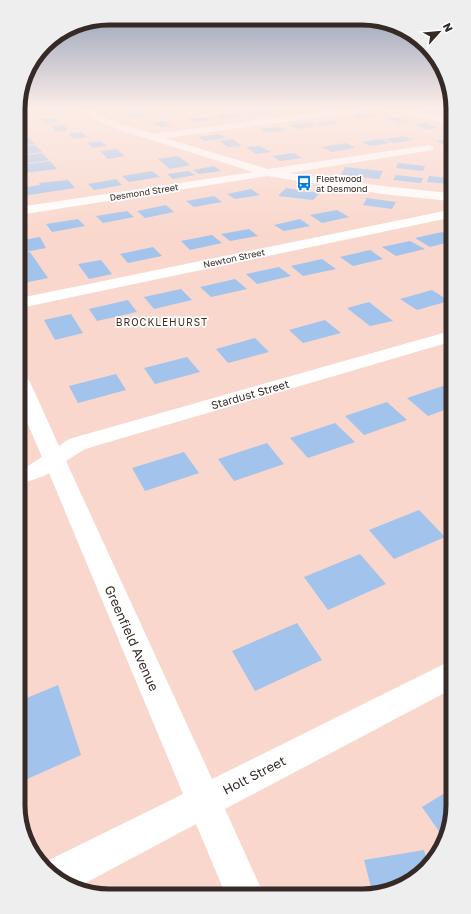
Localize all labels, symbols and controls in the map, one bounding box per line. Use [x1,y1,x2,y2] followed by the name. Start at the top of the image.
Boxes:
[419,12,459,52] north arrow
[441,21,456,34] text: N
[316,173,368,194] place label: Fleetwood at Desmond
[295,174,313,192] bus stop icon: Fleetwood at Desmond
[109,181,180,203] street label: Desmond Street
[202,246,266,270] street label: Newton Street
[116,316,208,328] district label: BROCKLEHURST
[209,377,291,411] street label: Stardust Street
[101,583,163,693] street label: Greenfield Avenue
[220,752,288,798] street label: Holt Street

